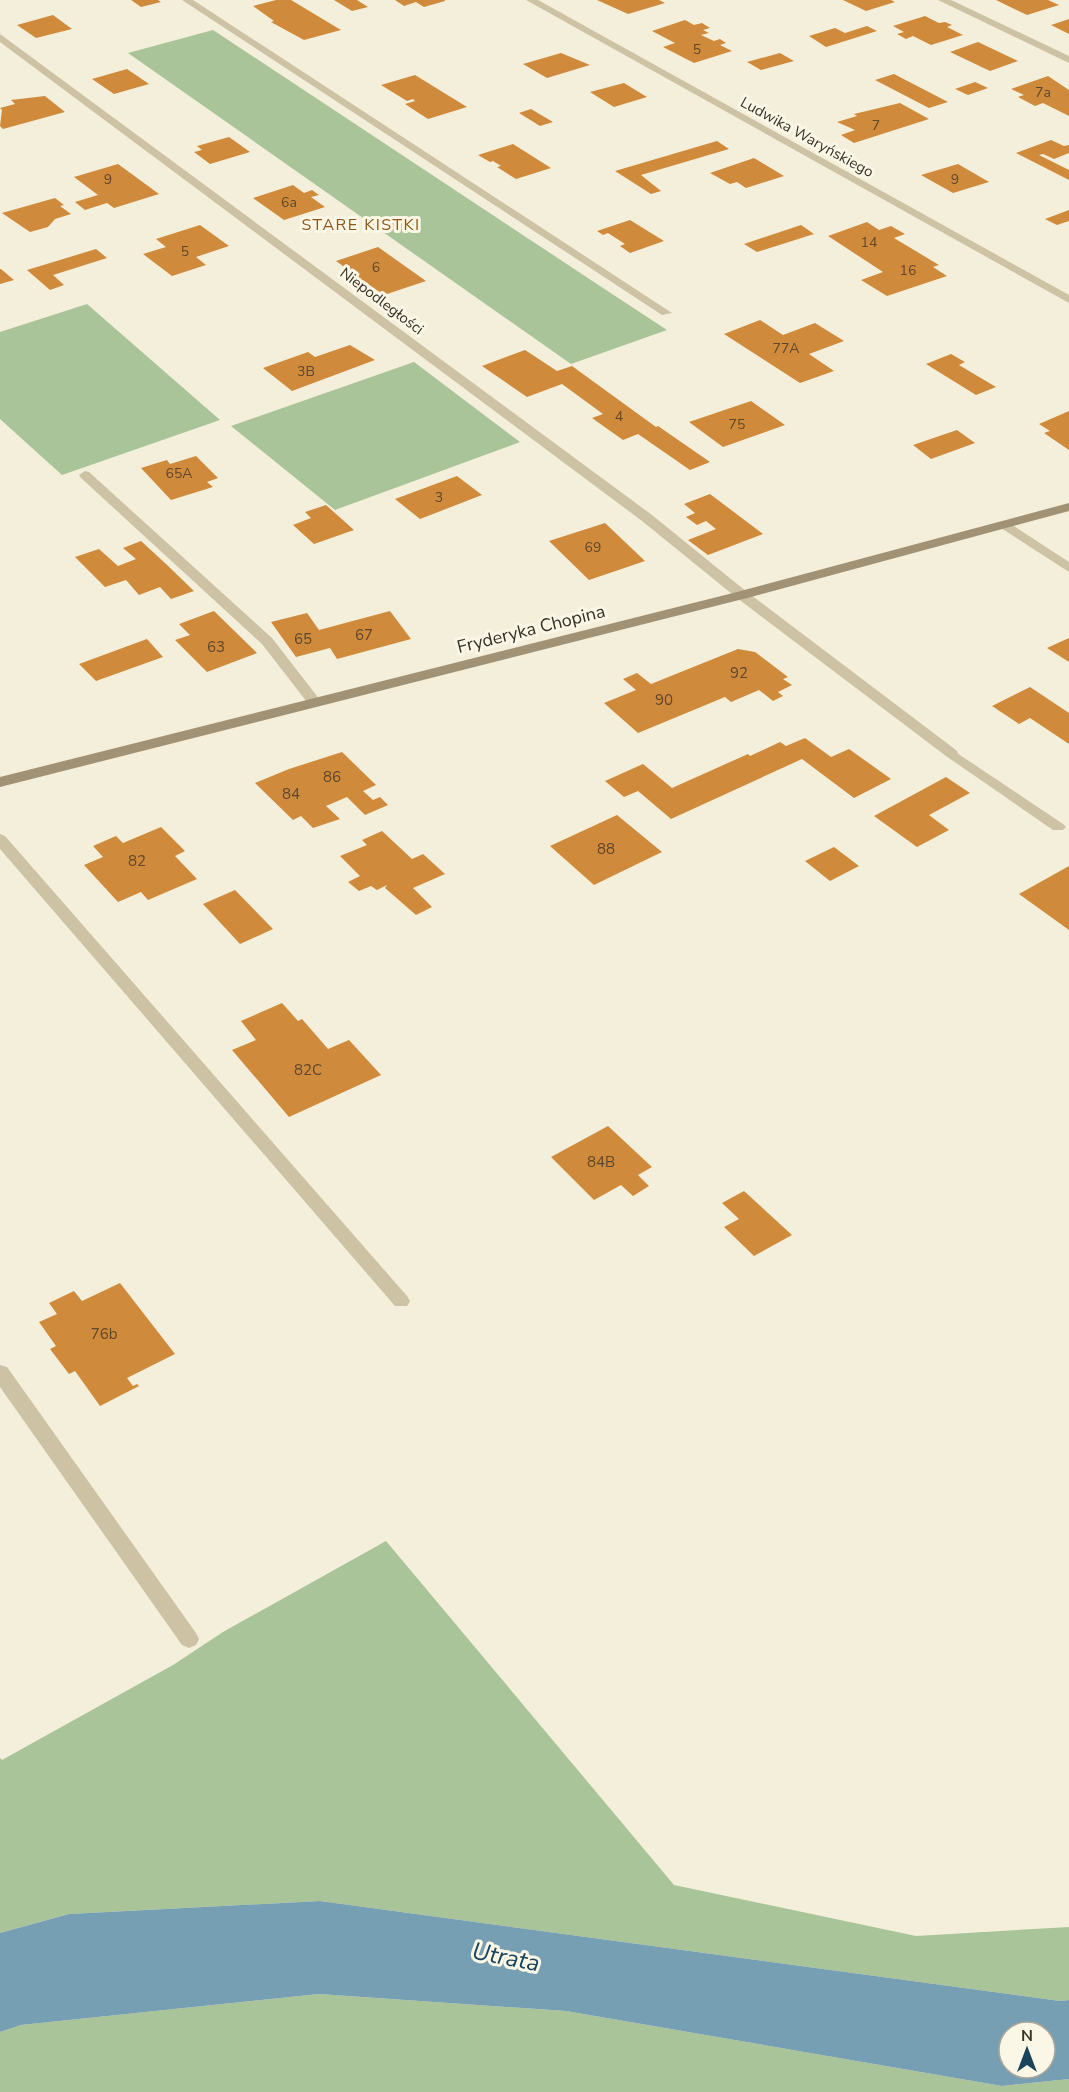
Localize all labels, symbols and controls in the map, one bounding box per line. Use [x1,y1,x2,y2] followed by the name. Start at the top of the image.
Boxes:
[693,40,701,59] house number: 5
[1035,83,1051,102] house number: 7a
[737,92,877,182] street label: Ludwika Waryńskiego
[872,116,880,135] house number: 7
[104,170,112,189] house number: 9
[951,170,959,189] house number: 9
[281,193,297,212] house number: 6a
[301,214,421,236] district label: STARE KISTKI
[861,233,877,252] house number: 14
[181,242,189,261] house number: 5
[372,258,380,277] house number: 6
[900,261,916,280] house number: 16
[336,263,428,339] street label: Niepodległości
[772,339,800,358] house number: 77A
[297,362,315,381] house number: 3B
[615,407,623,426] house number: 4
[729,415,745,434] house number: 75
[165,464,193,483] house number: 65A
[435,488,443,507] house number: 3
[585,538,601,557] house number: 69
[454,599,608,659] street label: Fryderyka Chopina
[355,625,373,645] house number: 67
[294,629,312,649] house number: 65
[207,637,225,657] house number: 63
[730,663,748,683] house number: 92
[655,690,673,710] house number: 90
[323,767,341,787] house number: 86
[282,784,300,804] house number: 84
[597,839,615,859] house number: 88
[128,851,146,871] house number: 82
[294,1060,322,1080] house number: 82C
[587,1152,615,1172] house number: 84B
[91,1324,118,1344] house number: 76b
[469,1935,543,1979] water label: Utrata
[997,2020,1057,2080] north arrow
[1021,2025,1033,2047] text: N

